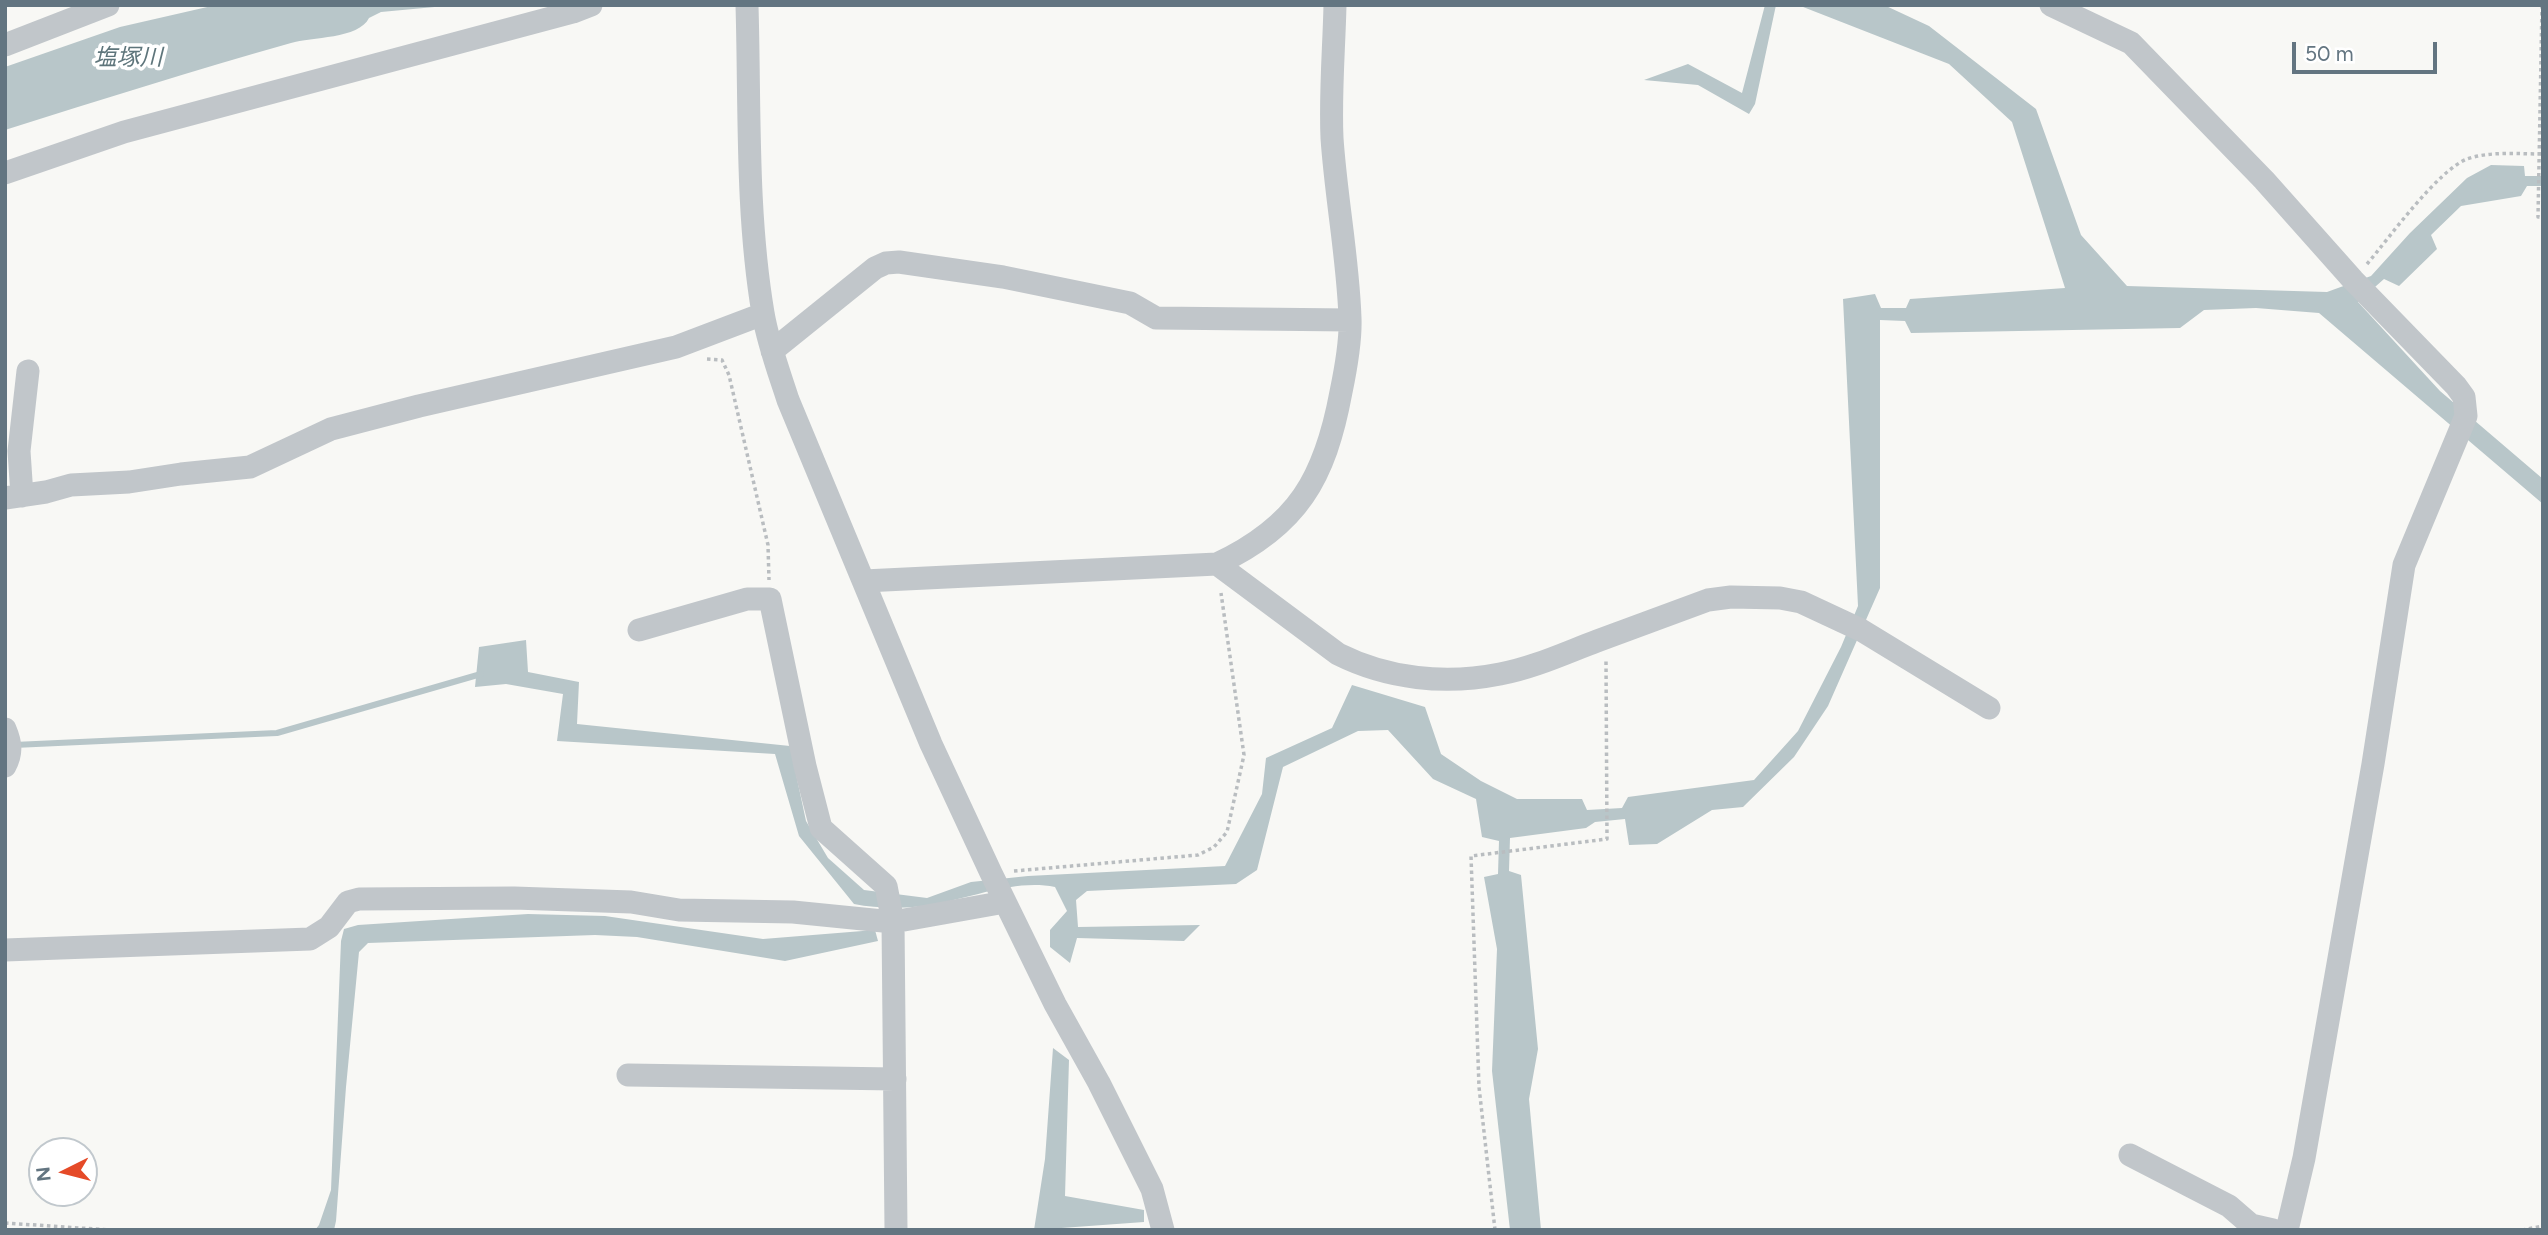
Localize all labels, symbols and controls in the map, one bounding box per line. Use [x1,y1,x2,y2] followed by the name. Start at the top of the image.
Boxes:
[2296,28,2441,72] scale bar
[2305,41,2354,66] text: 50 m
[94,44,162,72] water label: 塩塚川
[28,1137,98,1207] north arrow
[31,1166,56,1183] text: N

